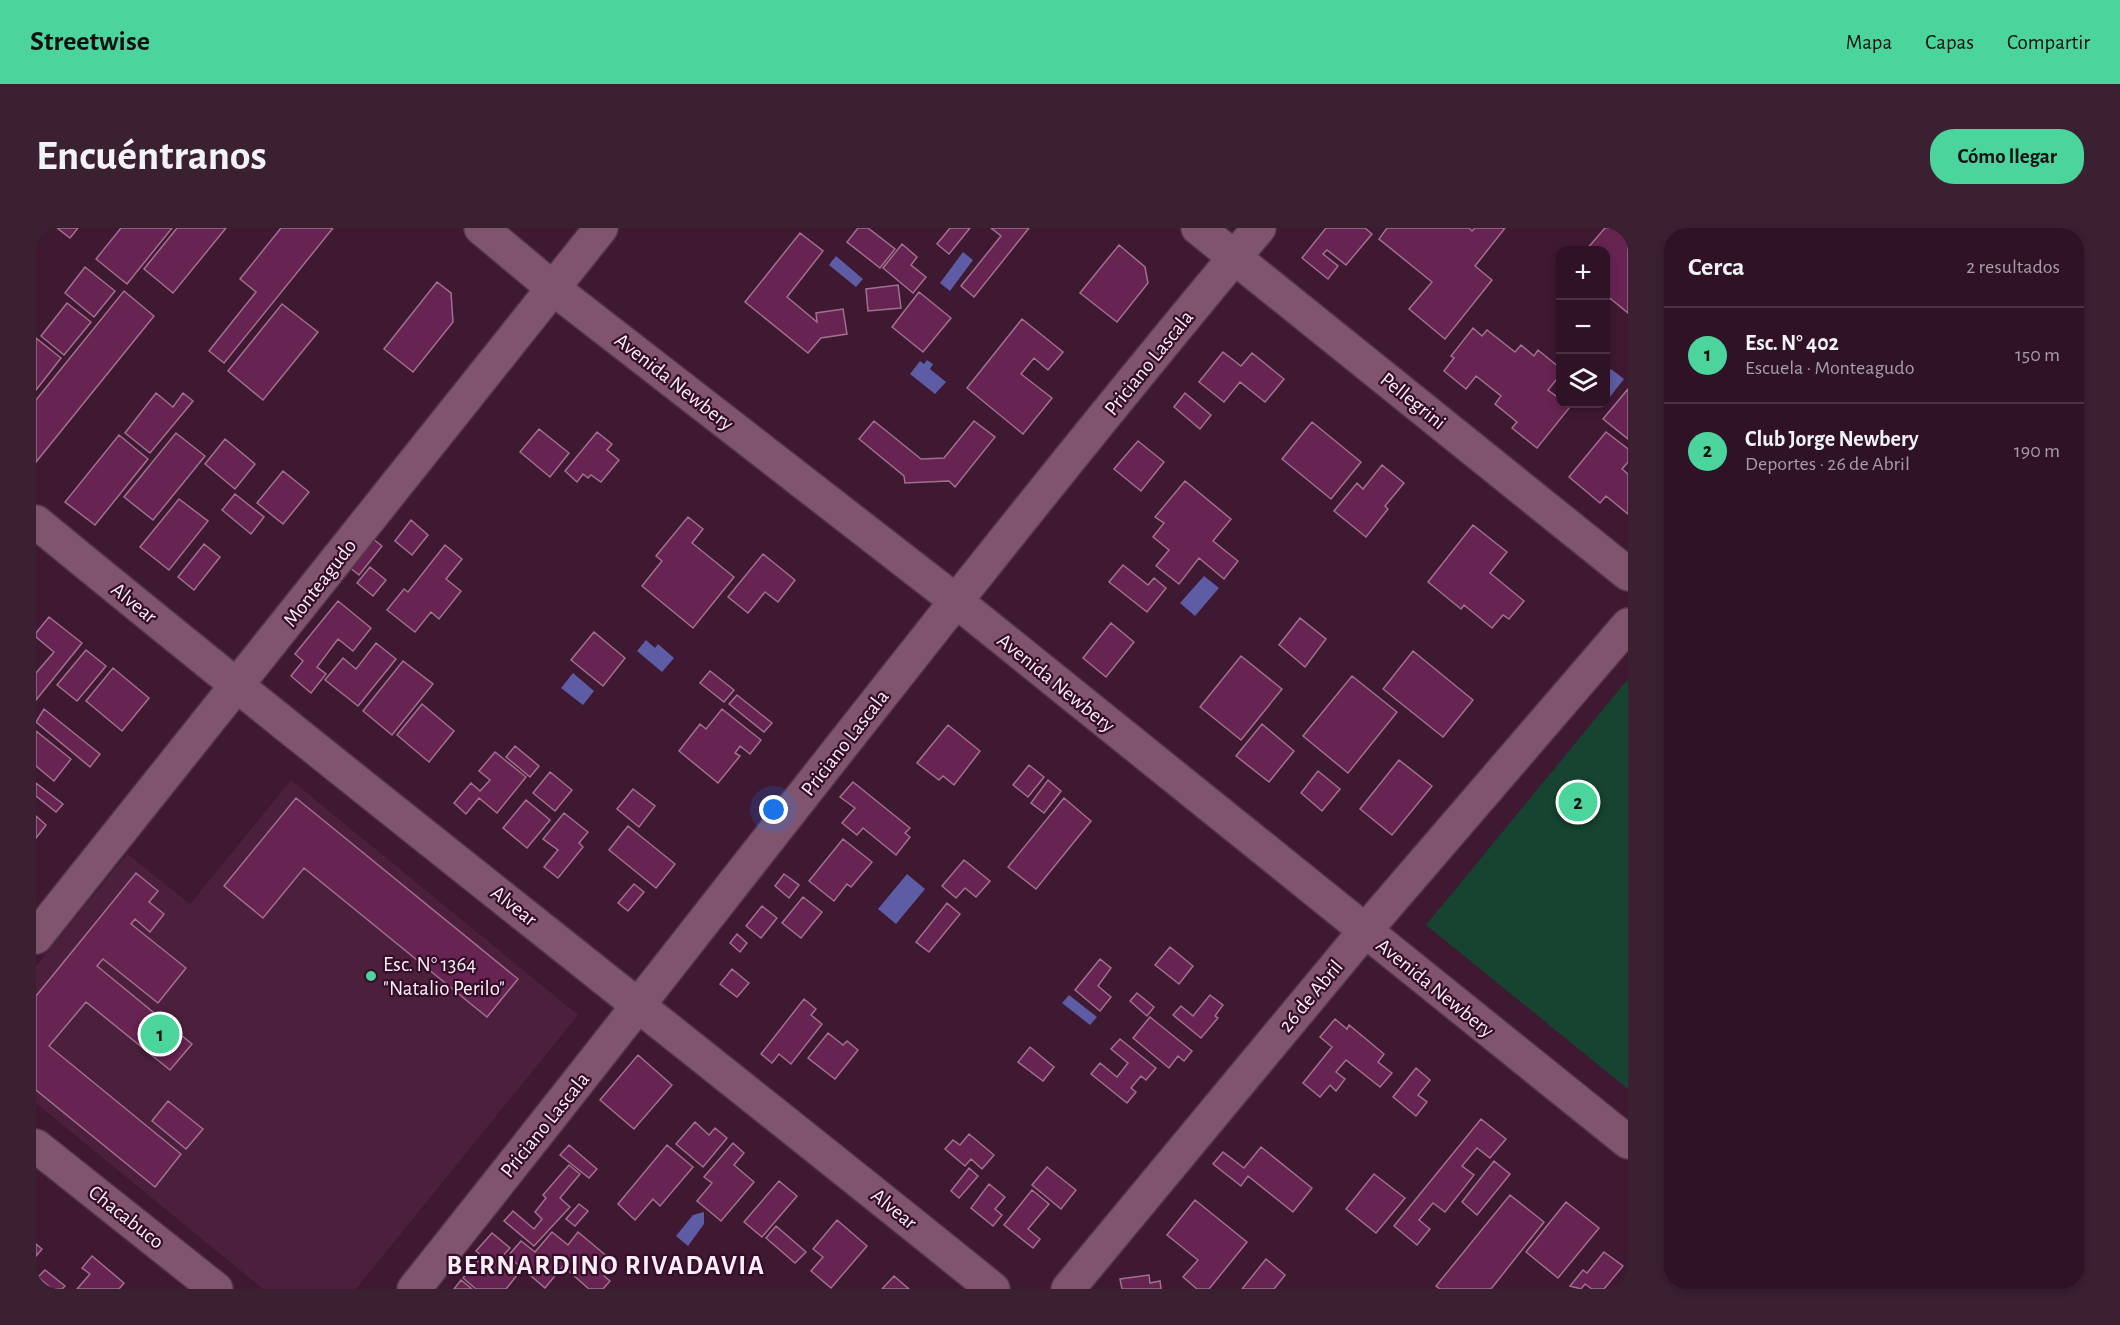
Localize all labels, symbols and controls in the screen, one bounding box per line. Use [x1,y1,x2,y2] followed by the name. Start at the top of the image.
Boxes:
[30,28,150,56] text: Streetwise
[1846,32,1892,53] text: Mapa
[1925,32,1974,53] text: Capas
[2007,32,2090,53] text: Compartir
[1930,129,2084,184] button: Cómo llegar
[36,135,267,177] text: Encuéntranos
[1556,246,1610,408] map controls
[1556,246,1610,300] button: +
[1688,254,1745,280] text: Cerca
[1966,257,2060,277] text: 2 resultados
[1556,300,1610,354] button: −
[1100,306,1198,420] street label: Priciano Lascala
[611,329,737,435] street label: Avenida Newbery
[1745,332,1839,354] text: Esc. N° 402
[1704,345,1711,365] text: 1
[2015,345,2060,365] text: 150 m
[1556,354,1610,408] button: layers
[1745,358,1914,378] text: Escuela · Monteagudo
[1376,368,1450,434] street label: Pellegrini
[1745,428,1919,450] text: Club Jorge Newbery
[1703,441,1712,461] text: 2
[2014,441,2060,461] text: 190 m
[1745,454,1910,474] text: Deportes · 26 de Abril
[279,535,361,631] street label: Monteagudo
[107,579,161,628] street label: Alvear
[993,629,1119,737] street label: Avenida Newbery
[797,686,893,800] street label: Priciano Lascala
[1558,780,1598,824] pin: 2
[759,795,788,824] your location
[487,882,541,930] street label: Alvear
[1372,934,1498,1042] street label: Avenida Newbery
[383,954,505,999] place label: Esc. N° 1364 "Natalio Perilo"
[1275,956,1347,1036] street label: 26 de Abril
[364,969,378,983] marker: Esc. N° 1364 "Natalio Perilo"
[140,1012,180,1056] pin: 1
[496,1068,594,1182] street label: Priciano Lascala
[84,1181,168,1253] street label: Chacabuco
[867,1185,921,1234] street label: Alvear
[447,1252,765,1279] district label: BERNARDINO RIVADAVIA

